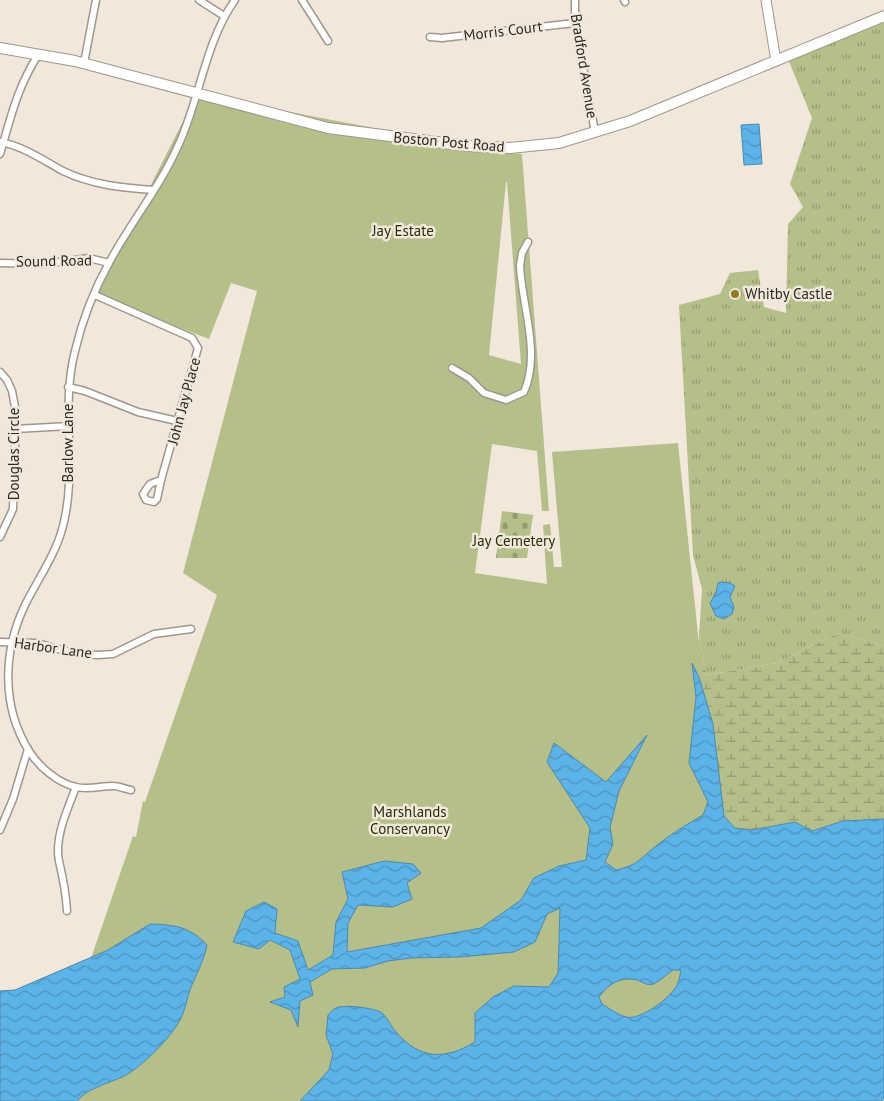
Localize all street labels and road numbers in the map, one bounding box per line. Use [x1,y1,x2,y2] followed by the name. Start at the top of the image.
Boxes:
[567,12,602,120] street label: Bradford Avenue
[462,16,543,45] street label: Morris Court
[393,127,505,156] street label: Boston Post Road
[16,250,92,271] street label: Sound Road
[163,355,204,447] street label: John Jay Place
[58,404,77,482] street label: Barlow Lane
[4,408,23,500] street label: Douglas Circle
[13,633,93,662] street label: Harbor Lane

